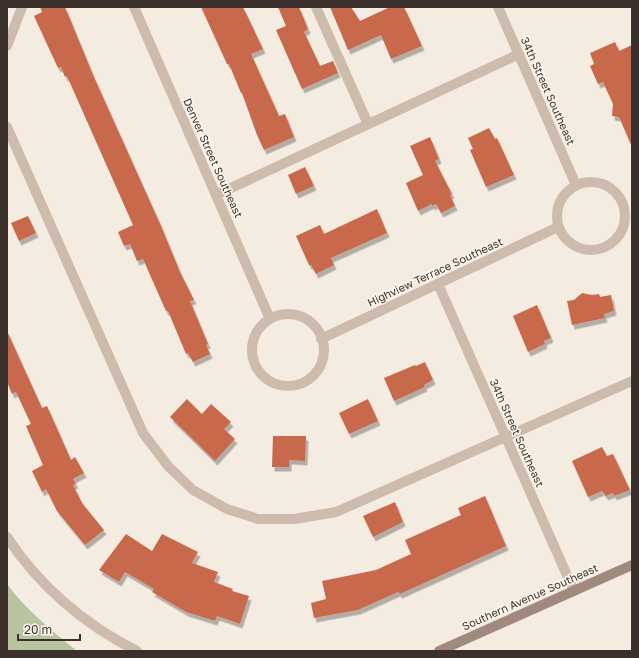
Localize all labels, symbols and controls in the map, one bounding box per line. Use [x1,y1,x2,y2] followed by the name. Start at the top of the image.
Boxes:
[519,35,578,147] street label: 34th Street Southeast
[181,96,246,220] street label: Denver Street Southeast
[365,234,505,309] street label: Highview Terrace Southeast
[488,377,547,489] street label: 34th Street Southeast
[460,561,600,632] street label: Southern Avenue Southeast
[18,616,80,642] scale bar
[24,622,52,637] text: 20 m

